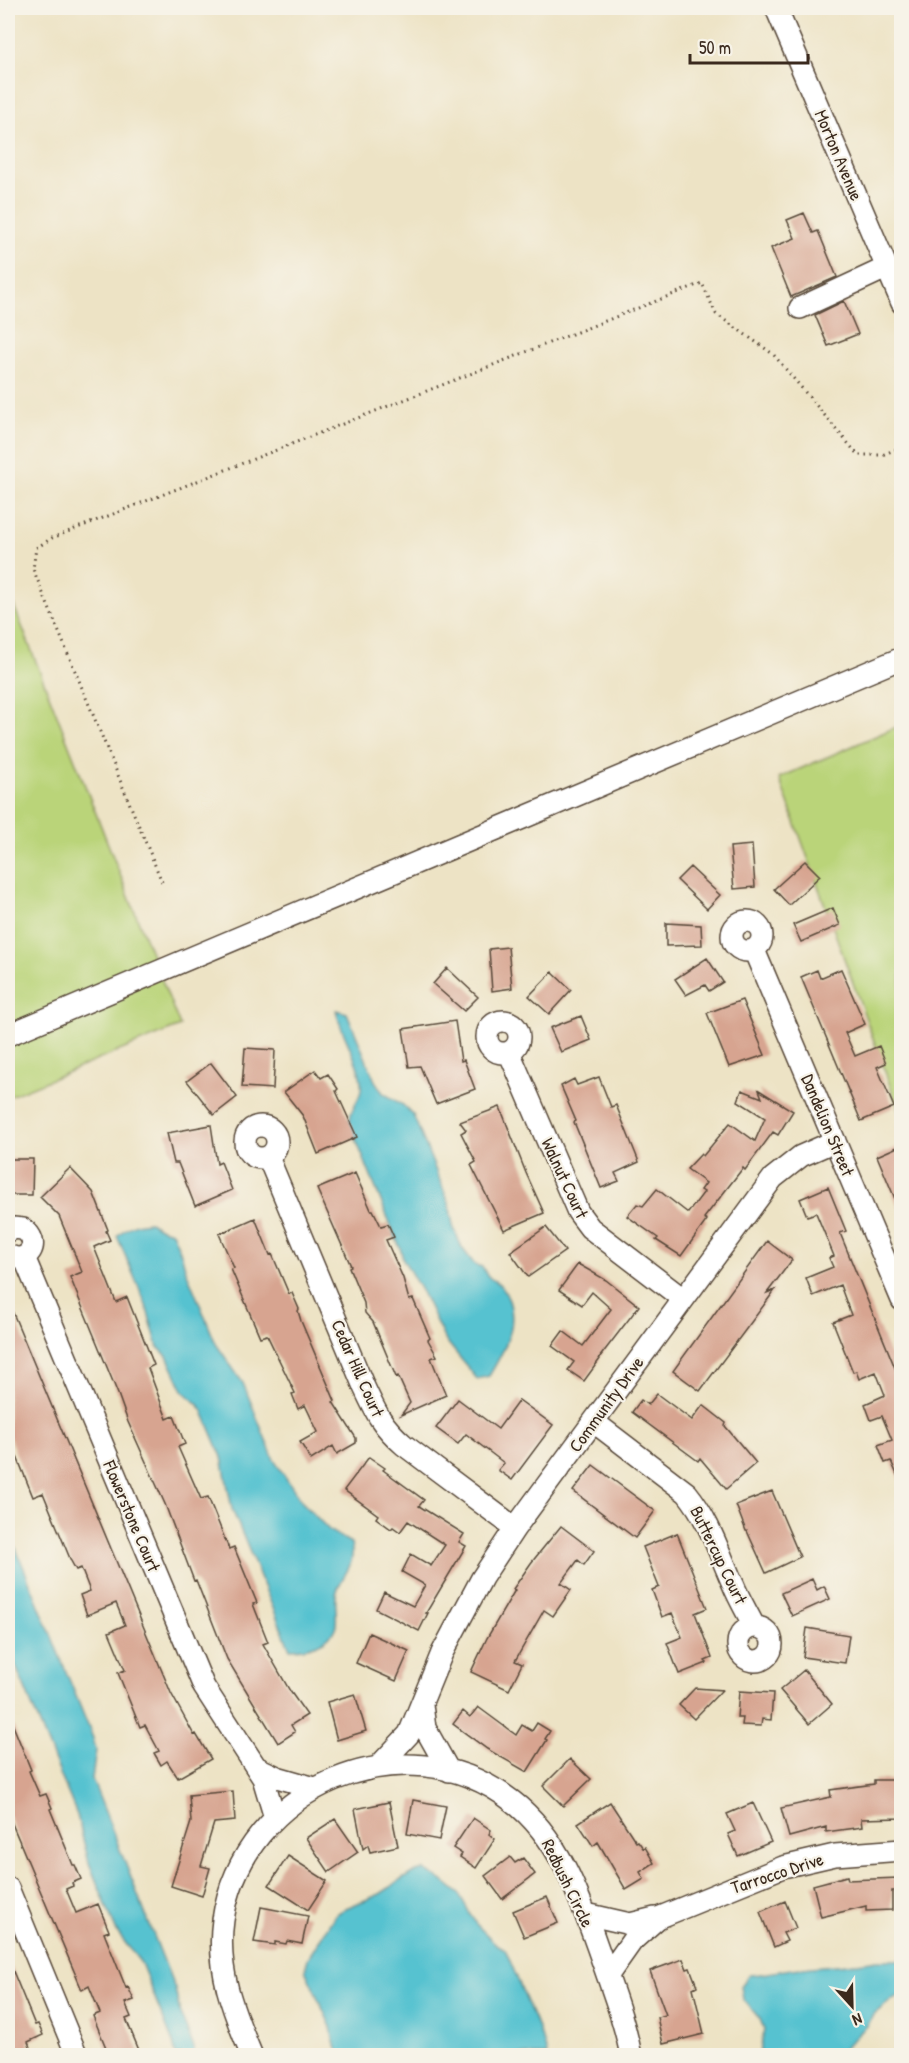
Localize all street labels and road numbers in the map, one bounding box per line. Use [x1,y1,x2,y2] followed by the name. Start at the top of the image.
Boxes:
[809,106,869,204] street label: Morton Avenue
[795,1070,861,1180] street label: Dandelion Street
[535,1134,595,1223] street label: Walnut Court
[325,1315,391,1421] street label: Cedar Hill Court
[563,1351,649,1457] street label: Community Drive
[97,1456,167,1576] street label: Flowerstone Court
[684,1502,754,1609] street label: Buttercup Court
[536,1835,600,1931] street label: Redbush Circle
[728,1846,826,1900] street label: Tarrocco Drive

